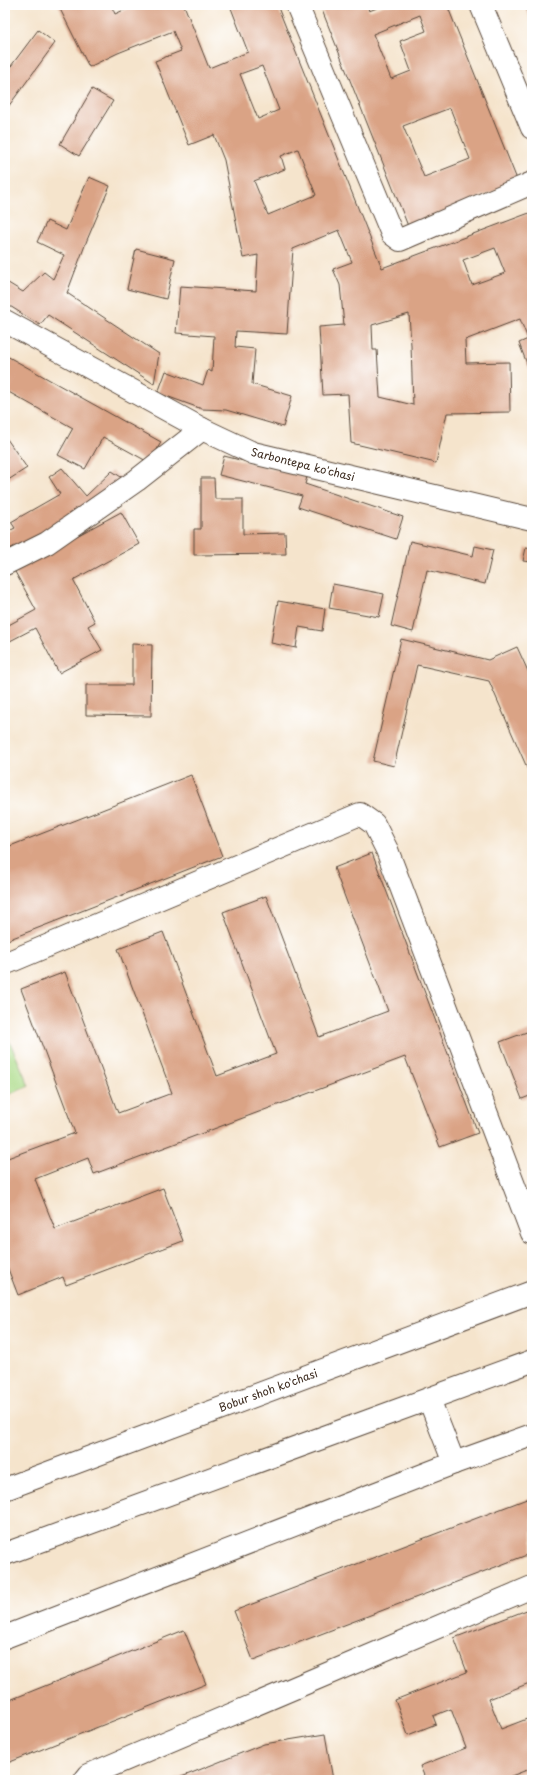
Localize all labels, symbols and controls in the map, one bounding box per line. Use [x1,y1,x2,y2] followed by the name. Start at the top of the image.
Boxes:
[249,443,357,485] street label: Sarbontepa ko'chasi
[216,1364,320,1416] street label: Bobur shoh ko'chasi

